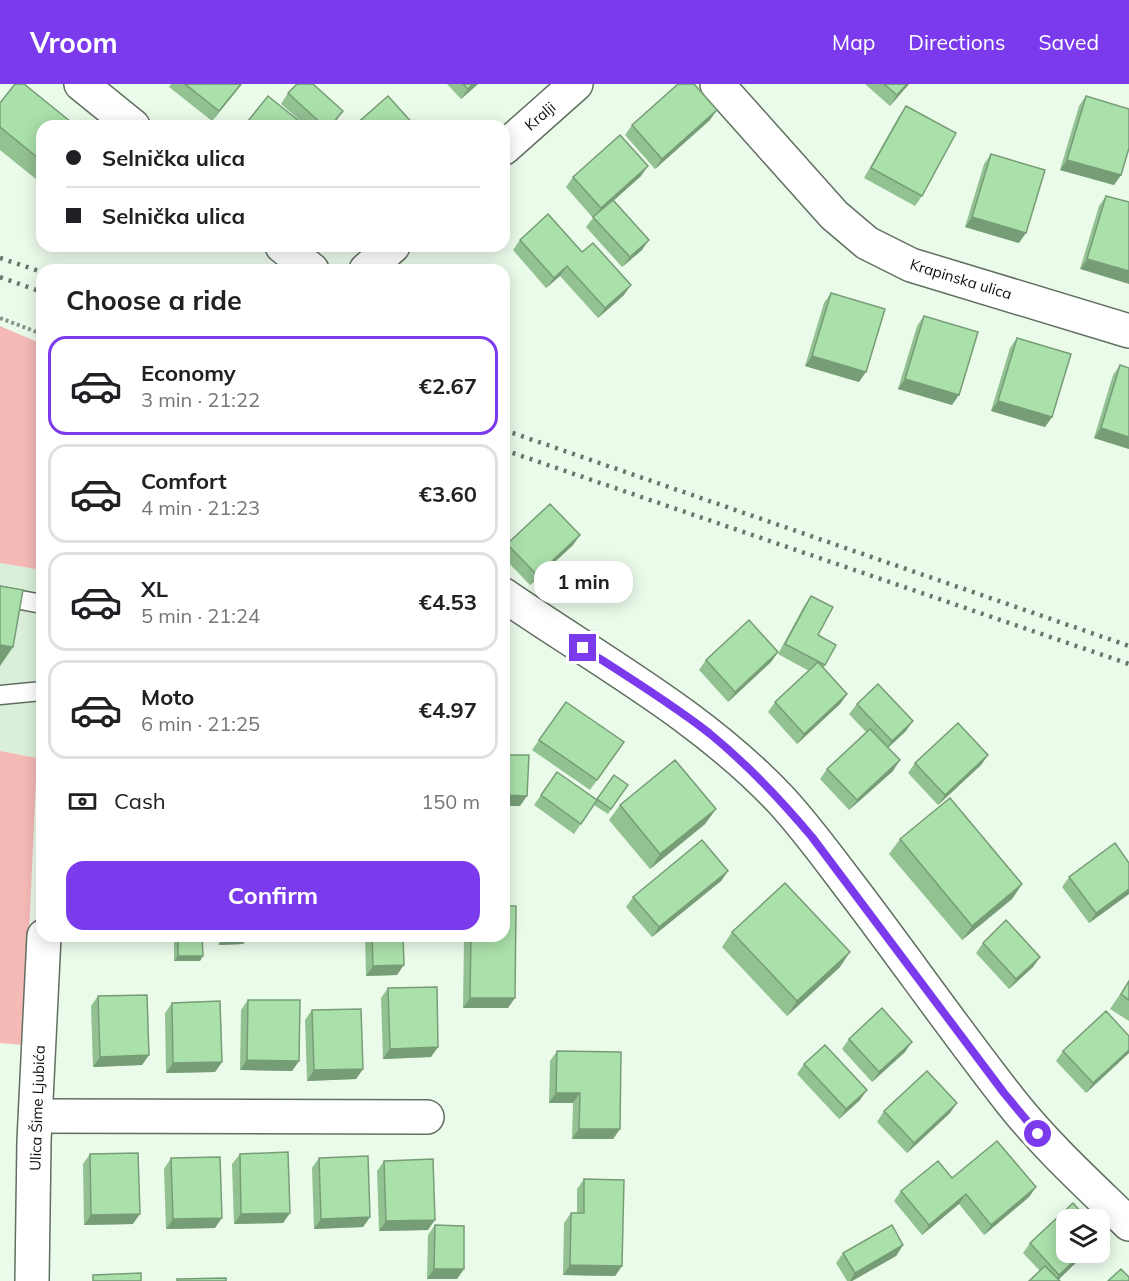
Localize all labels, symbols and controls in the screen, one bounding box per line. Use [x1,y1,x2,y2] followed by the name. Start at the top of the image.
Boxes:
[30,25,118,60] text: Vroom
[832,29,875,55] text: Map
[908,29,1005,55] text: Directions
[1038,29,1099,55] text: Saved
[521,97,559,135] street label: Kralji
[102,144,245,172] text: Selnička ulica
[102,202,245,230] text: Selnička ulica
[908,255,1014,303] street label: Krapinska ulica
[66,283,242,317] text: Choose a ride
[69,359,123,413] icon: car
[141,359,236,387] text: Economy
[419,372,477,400] text: €2.67
[141,387,260,412] text: 3 min · 21:22
[69,467,123,521] icon: car
[141,467,227,495] text: Comfort
[419,480,477,508] text: €3.60
[141,495,260,520] text: 4 min · 21:23
[534,561,632,603] callout: 1 min
[557,569,610,594] text: 1 min
[69,575,123,629] icon: car
[141,575,168,603] text: XL
[419,588,477,616] text: €4.53
[141,603,260,628] text: 5 min · 21:24
[569,634,596,661] route end
[69,683,123,737] icon: car
[141,683,194,711] text: Moto
[419,696,477,724] text: €4.97
[141,711,260,736] text: 6 min · 21:25
[66,785,99,818] icon: cash
[114,787,166,815] text: Cash
[421,789,480,814] text: 150 m
[66,861,480,930] button: Confirm
[25,1045,49,1171] street label: Ulica Šime Ljubića
[1024,1120,1051,1147] route start
[1056,1209,1110,1263] map controls
[1056,1209,1110,1263] button: layers

